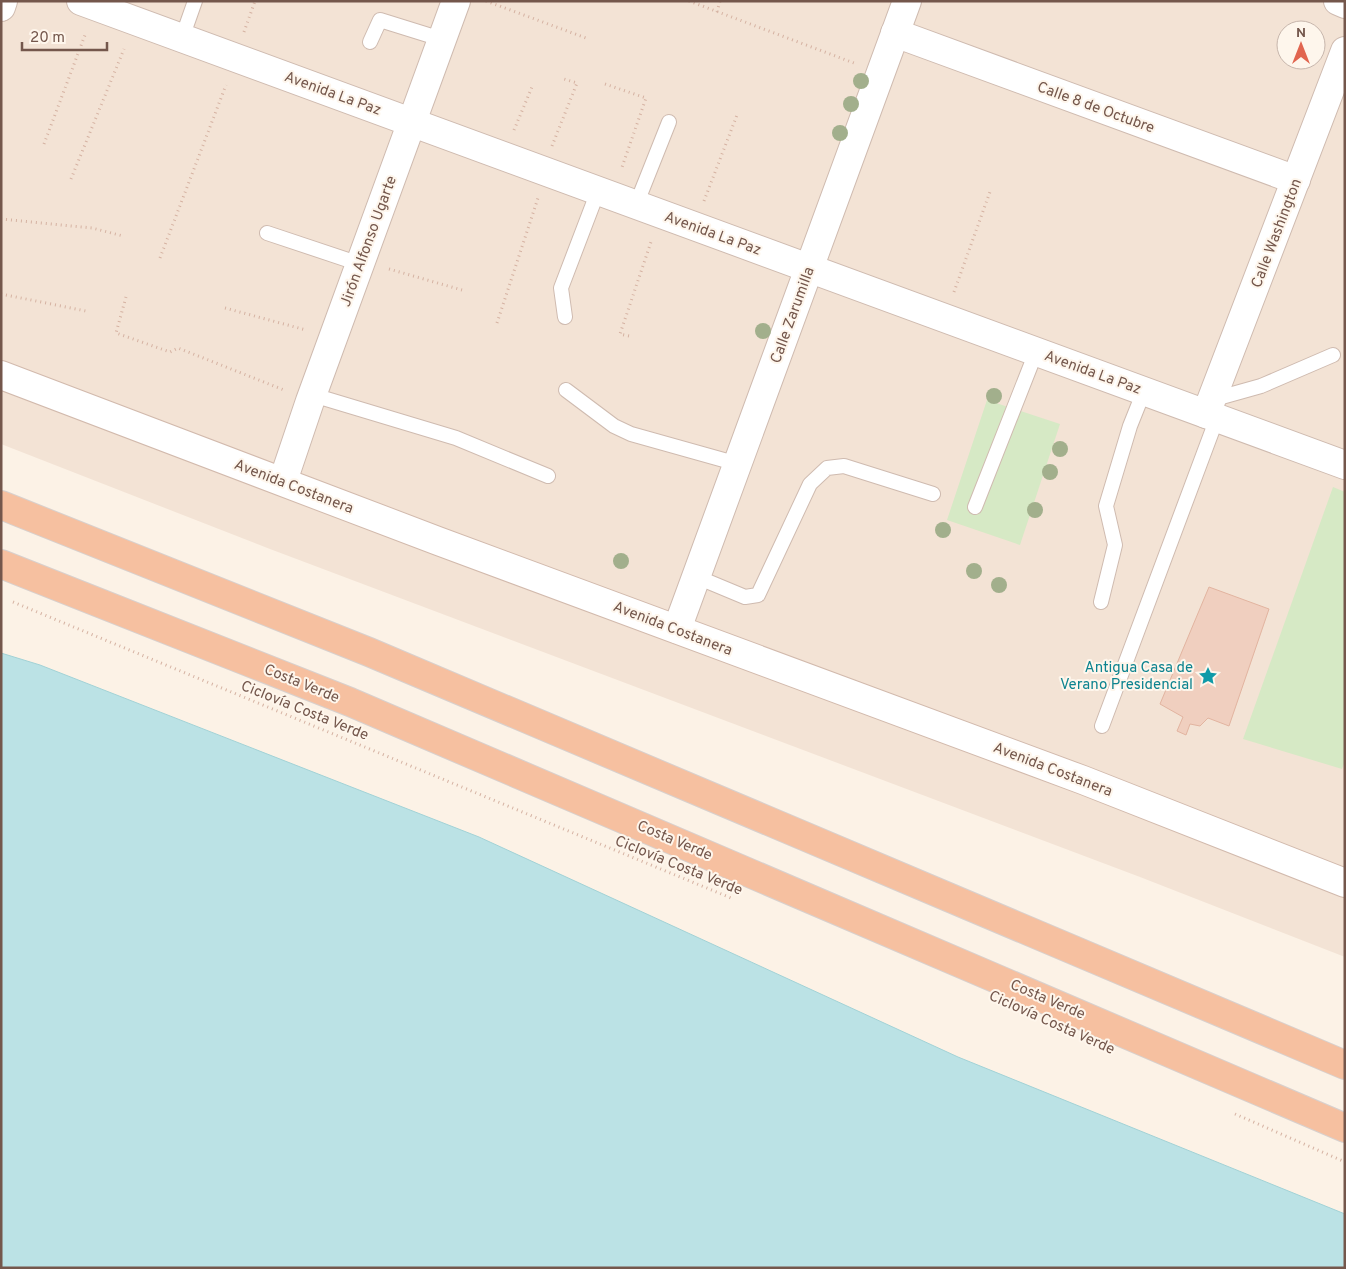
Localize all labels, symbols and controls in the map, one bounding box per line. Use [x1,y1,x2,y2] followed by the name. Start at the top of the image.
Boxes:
[22,20,108,52] scale bar
[1276,20,1326,70] north arrow
[1296,25,1306,42] text: N
[30,29,65,48] text: 20 m
[281,68,384,121] street label: Avenida La Paz
[1034,78,1157,138] street label: Calle 8 de Octubre
[337,173,402,310] street label: Jirón Alfonso Ugarte
[1248,176,1307,291] street label: Calle Washington
[661,208,764,261] street label: Avenida La Paz
[767,265,820,366] street label: Calle Zarumilla
[1041,347,1144,400] street label: Avenida La Paz
[231,456,356,519] street label: Avenida Costanera
[610,598,735,661] street label: Avenida Costanera
[1060,659,1193,695] place label: Antigua Casa de Verano Presidencial
[261,661,342,708] street label: Costa Verde
[1197,665,1219,687] place icon: Antigua Casa de Verano Presidencial
[238,677,371,746] street label: Ciclovía Costa Verde
[990,739,1115,802] street label: Avenida Costanera
[634,817,715,866] street label: Costa Verde
[612,832,745,901] street label: Ciclovía Costa Verde
[1007,976,1088,1025] street label: Costa Verde
[985,987,1117,1060] street label: Ciclovía Costa Verde

